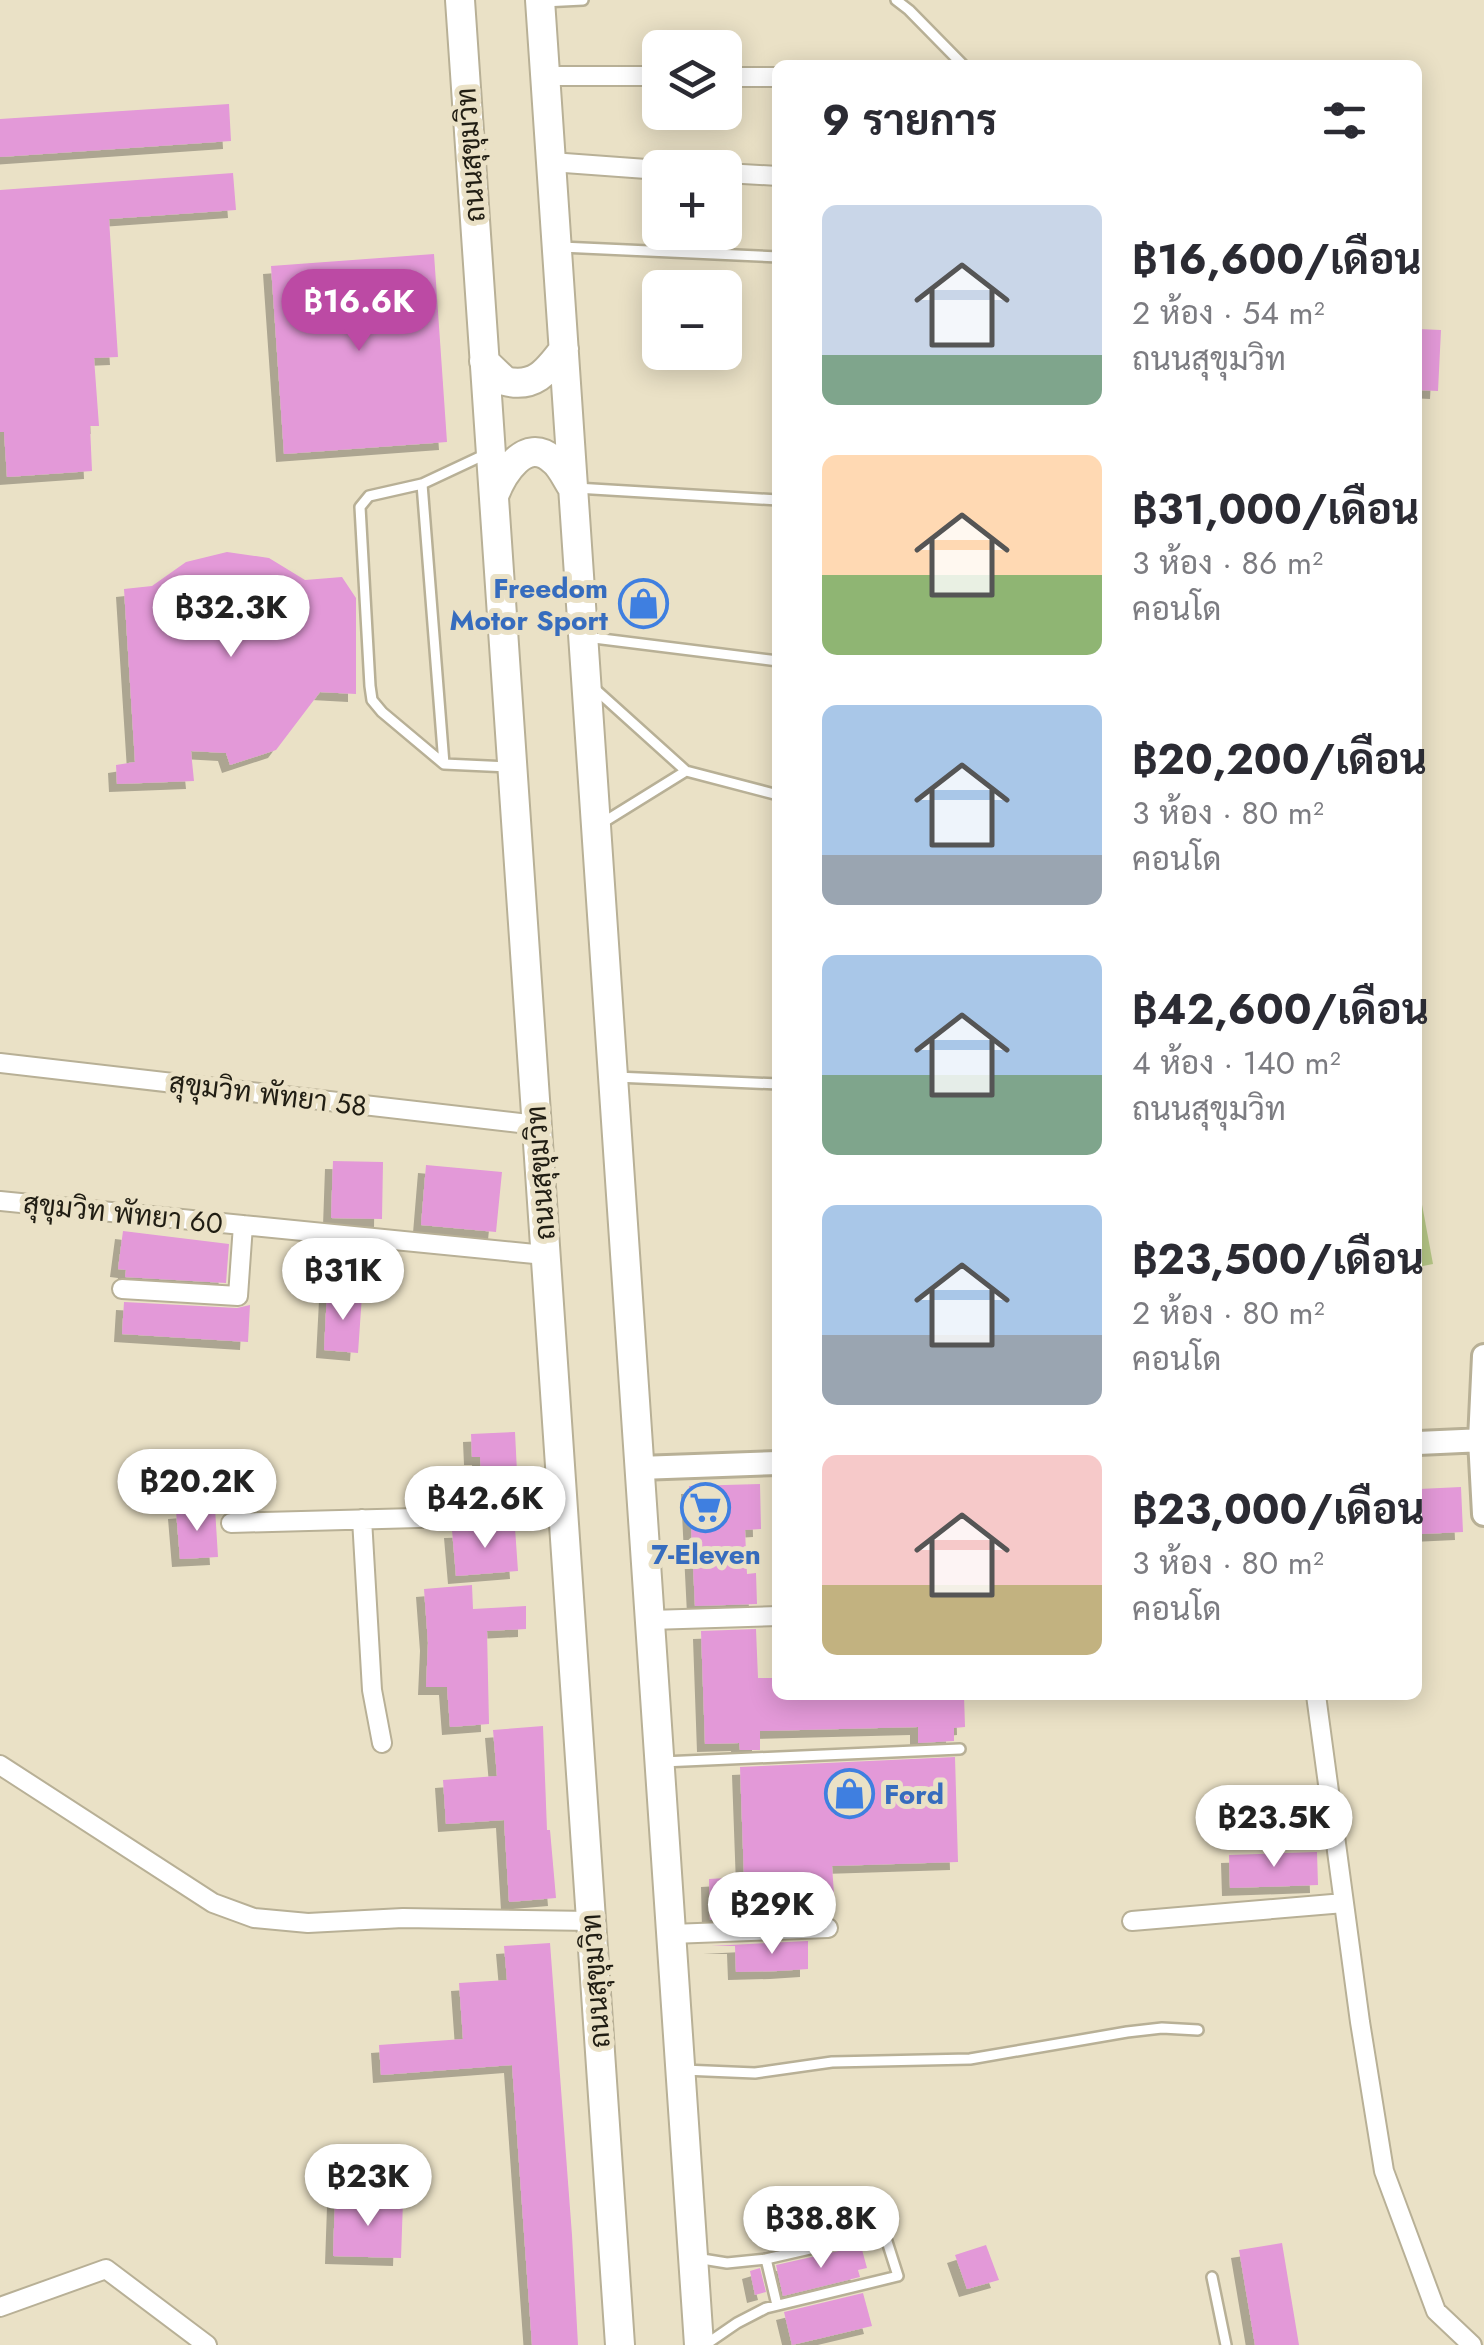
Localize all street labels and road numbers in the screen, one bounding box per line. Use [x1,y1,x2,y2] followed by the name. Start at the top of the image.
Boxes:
[445,86,496,224] street label: ถนนสุขุมวิท
[167,1062,369,1127] street label: สุขุมวิท พัทยา 58
[515,1104,566,1242] street label: ถนนสุขุมวิท
[21,1183,225,1244] street label: สุขุมวิท พัทยา 60
[570,1912,621,2050] street label: ถนนสุขุมวิท

